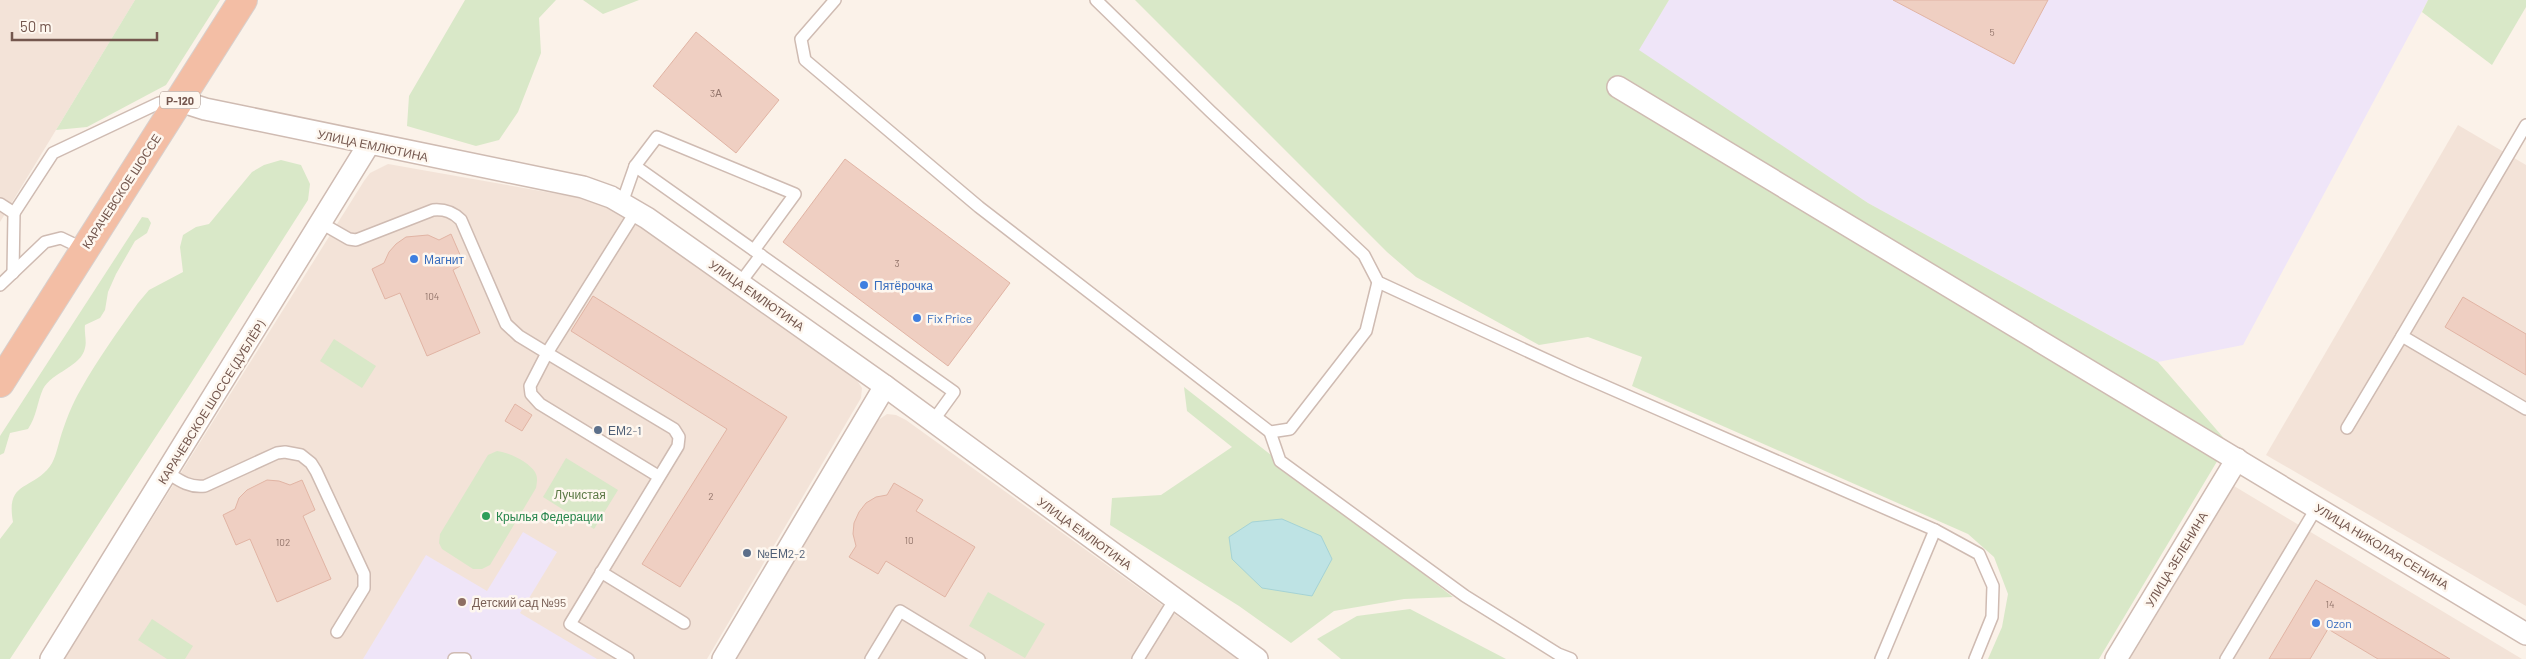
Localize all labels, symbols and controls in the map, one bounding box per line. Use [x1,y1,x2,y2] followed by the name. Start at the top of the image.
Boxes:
[12,10,158,42] scale bar
[20,17,52,35] text: 50 m
[1989,26,1995,38] house number: 5
[710,87,722,99] house number: 3А
[160,92,200,108] road number: Р-120
[316,126,430,165] street label: УЛИЦА ЕМЛЮТИНА
[79,131,163,251] street label: КАРАЧЕВСКОЕ ШОССЕ
[424,252,465,266] place label: Магнит
[408,253,420,265] marker: Магнит
[706,257,807,334] street label: УЛИЦА ЕМЛЮТИНА
[894,257,900,269] house number: 3
[874,278,933,293] place label: Пятёрочка
[858,279,870,291] marker: Пятёрочка
[425,290,439,302] house number: 104
[927,311,972,325] place label: Fix Price
[911,312,923,324] marker: Fix Price
[155,317,269,487] street label: КАРАЧЕВСКОЕ ШОССЕ (ДУБЛЁР)
[608,423,641,437] place label: ЕМ2-1
[592,424,604,436] marker: ЕМ2-1
[554,487,606,502] park label: Лучистая
[708,490,714,502] house number: 2
[1035,494,1135,573] street label: УЛИЦА ЕМЛЮТИНА
[2312,500,2452,592] street label: УЛИЦА НИКОЛАЯ СЕНИНА
[496,509,603,524] place label: Крылья Федерации
[2142,509,2211,609] street label: УЛИЦА ЗЕЛЕНИНА
[480,510,492,522] marker: Крылья Федерации
[904,534,914,546] house number: 10
[276,536,290,548] house number: 102
[757,546,805,560] place label: №ЕМ2-2
[741,547,753,559] marker: №ЕМ2-2
[472,595,566,610] place label: Детский сад №95
[456,596,468,608] marker: Детский сад №95
[2325,598,2335,610] house number: 14
[2326,616,2352,630] place label: Ozon
[2310,617,2322,629] marker: Ozon

